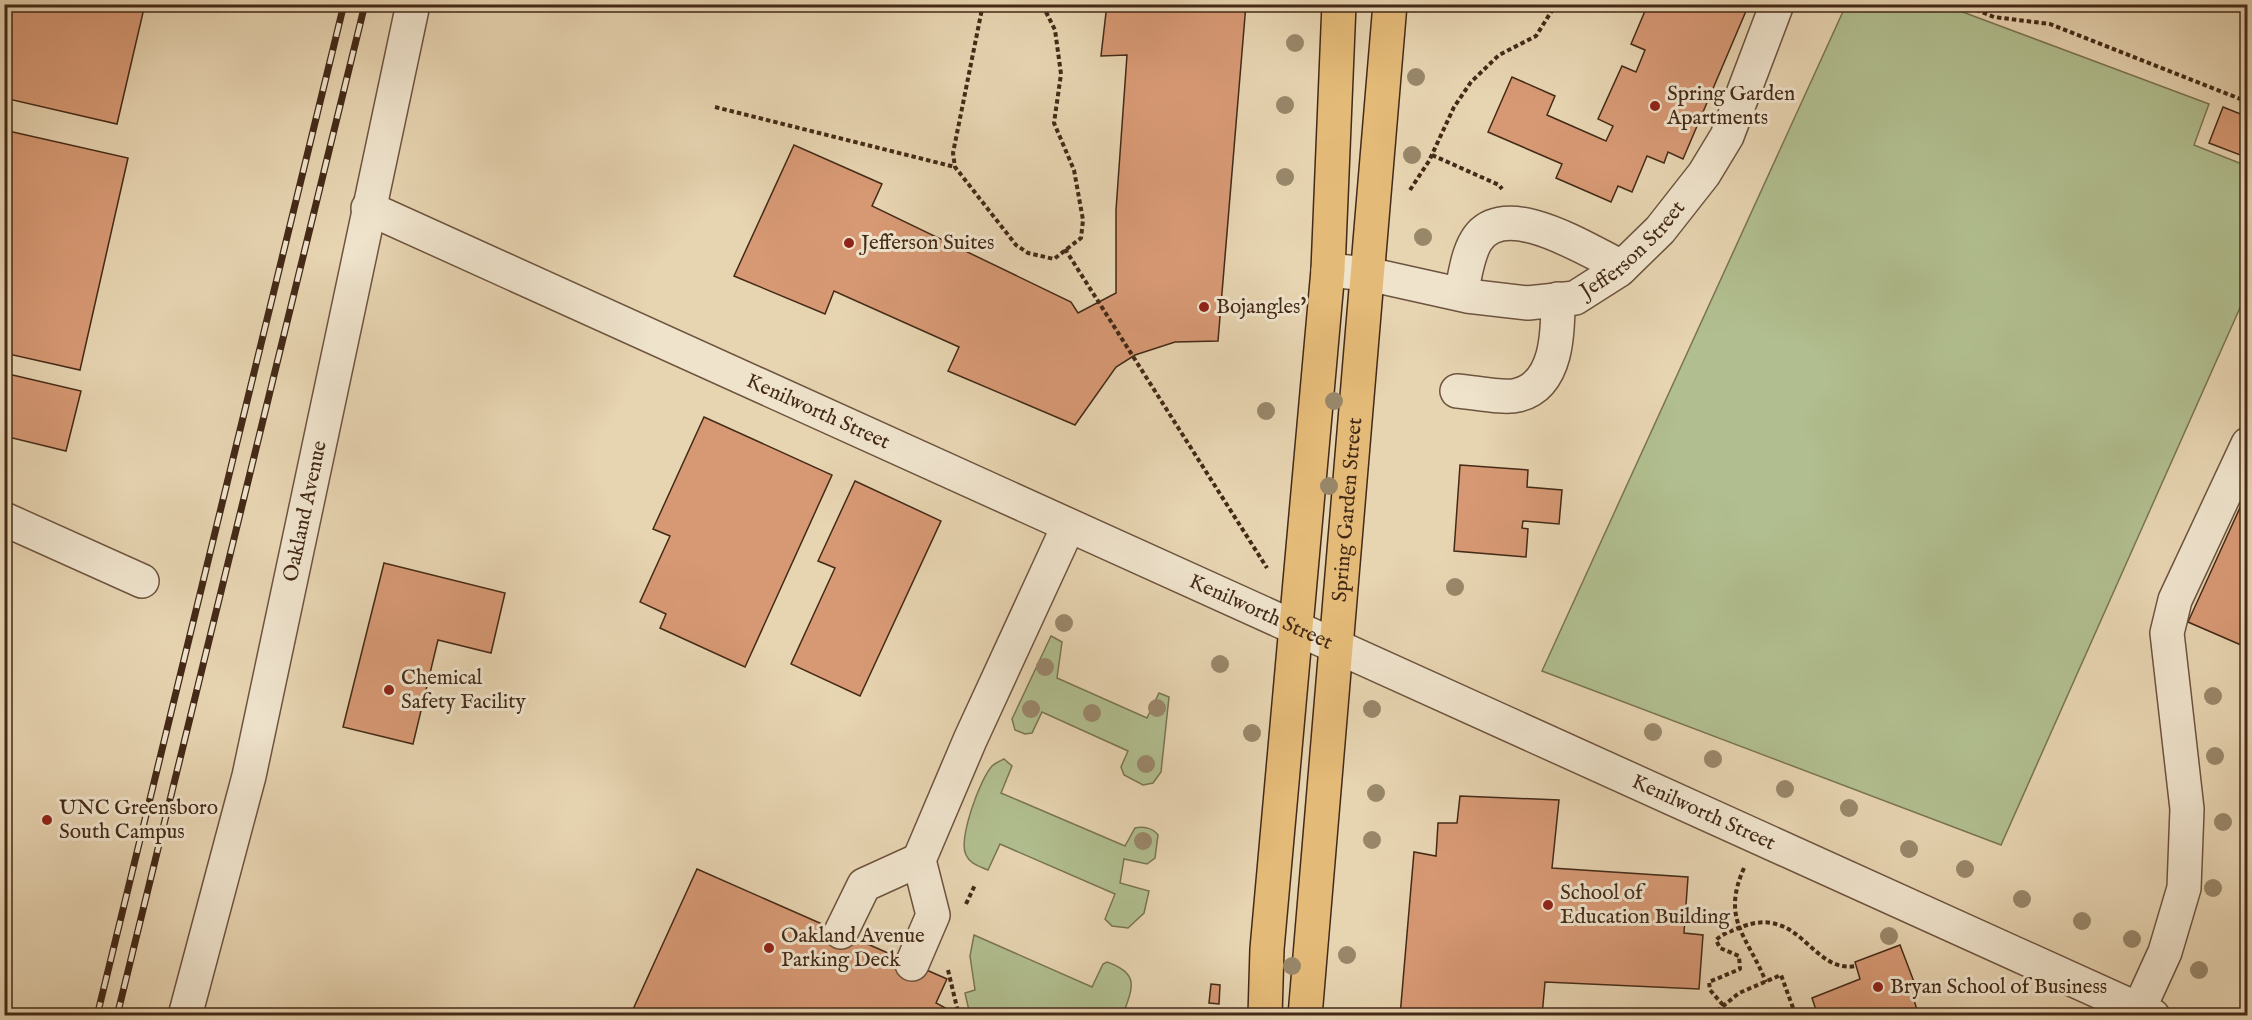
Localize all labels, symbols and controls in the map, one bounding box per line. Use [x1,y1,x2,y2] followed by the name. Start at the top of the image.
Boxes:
[1666,81,1795,132] place label: Spring Garden Apartments
[1648,99,1662,113] marker: Spring Garden Apartments
[1573,195,1691,306] street label: Jefferson Street
[859,230,994,257] place label: Jefferson Suites
[842,236,856,250] marker: Jefferson Suites
[1216,294,1306,321] place label: Bojangles'
[1197,300,1211,314] marker: Bojangles'
[742,367,894,456] street label: Kenilworth Street
[1326,416,1369,603] street label: Spring Garden Street
[277,438,333,584] street label: Oakland Avenue
[1185,568,1337,656] street label: Kenilworth Street
[401,665,526,716] place label: Chemical Safety Facility
[382,683,396,697] marker: Chemical Safety Facility
[1627,768,1780,857] street label: Kenilworth Street
[59,795,218,846] place label: UNC Greensboro South Campus
[40,813,54,827] marker: UNC Greensboro South Campus
[1560,880,1731,931] place label: School of Education Building
[1541,898,1555,912] marker: School of Education Building
[781,923,925,974] place label: Oakland Avenue Parking Deck
[762,941,776,955] marker: Oakland Avenue Parking Deck
[1890,974,2107,1001] place label: Bryan School of Business
[1871,980,1885,994] marker: Bryan School of Business

